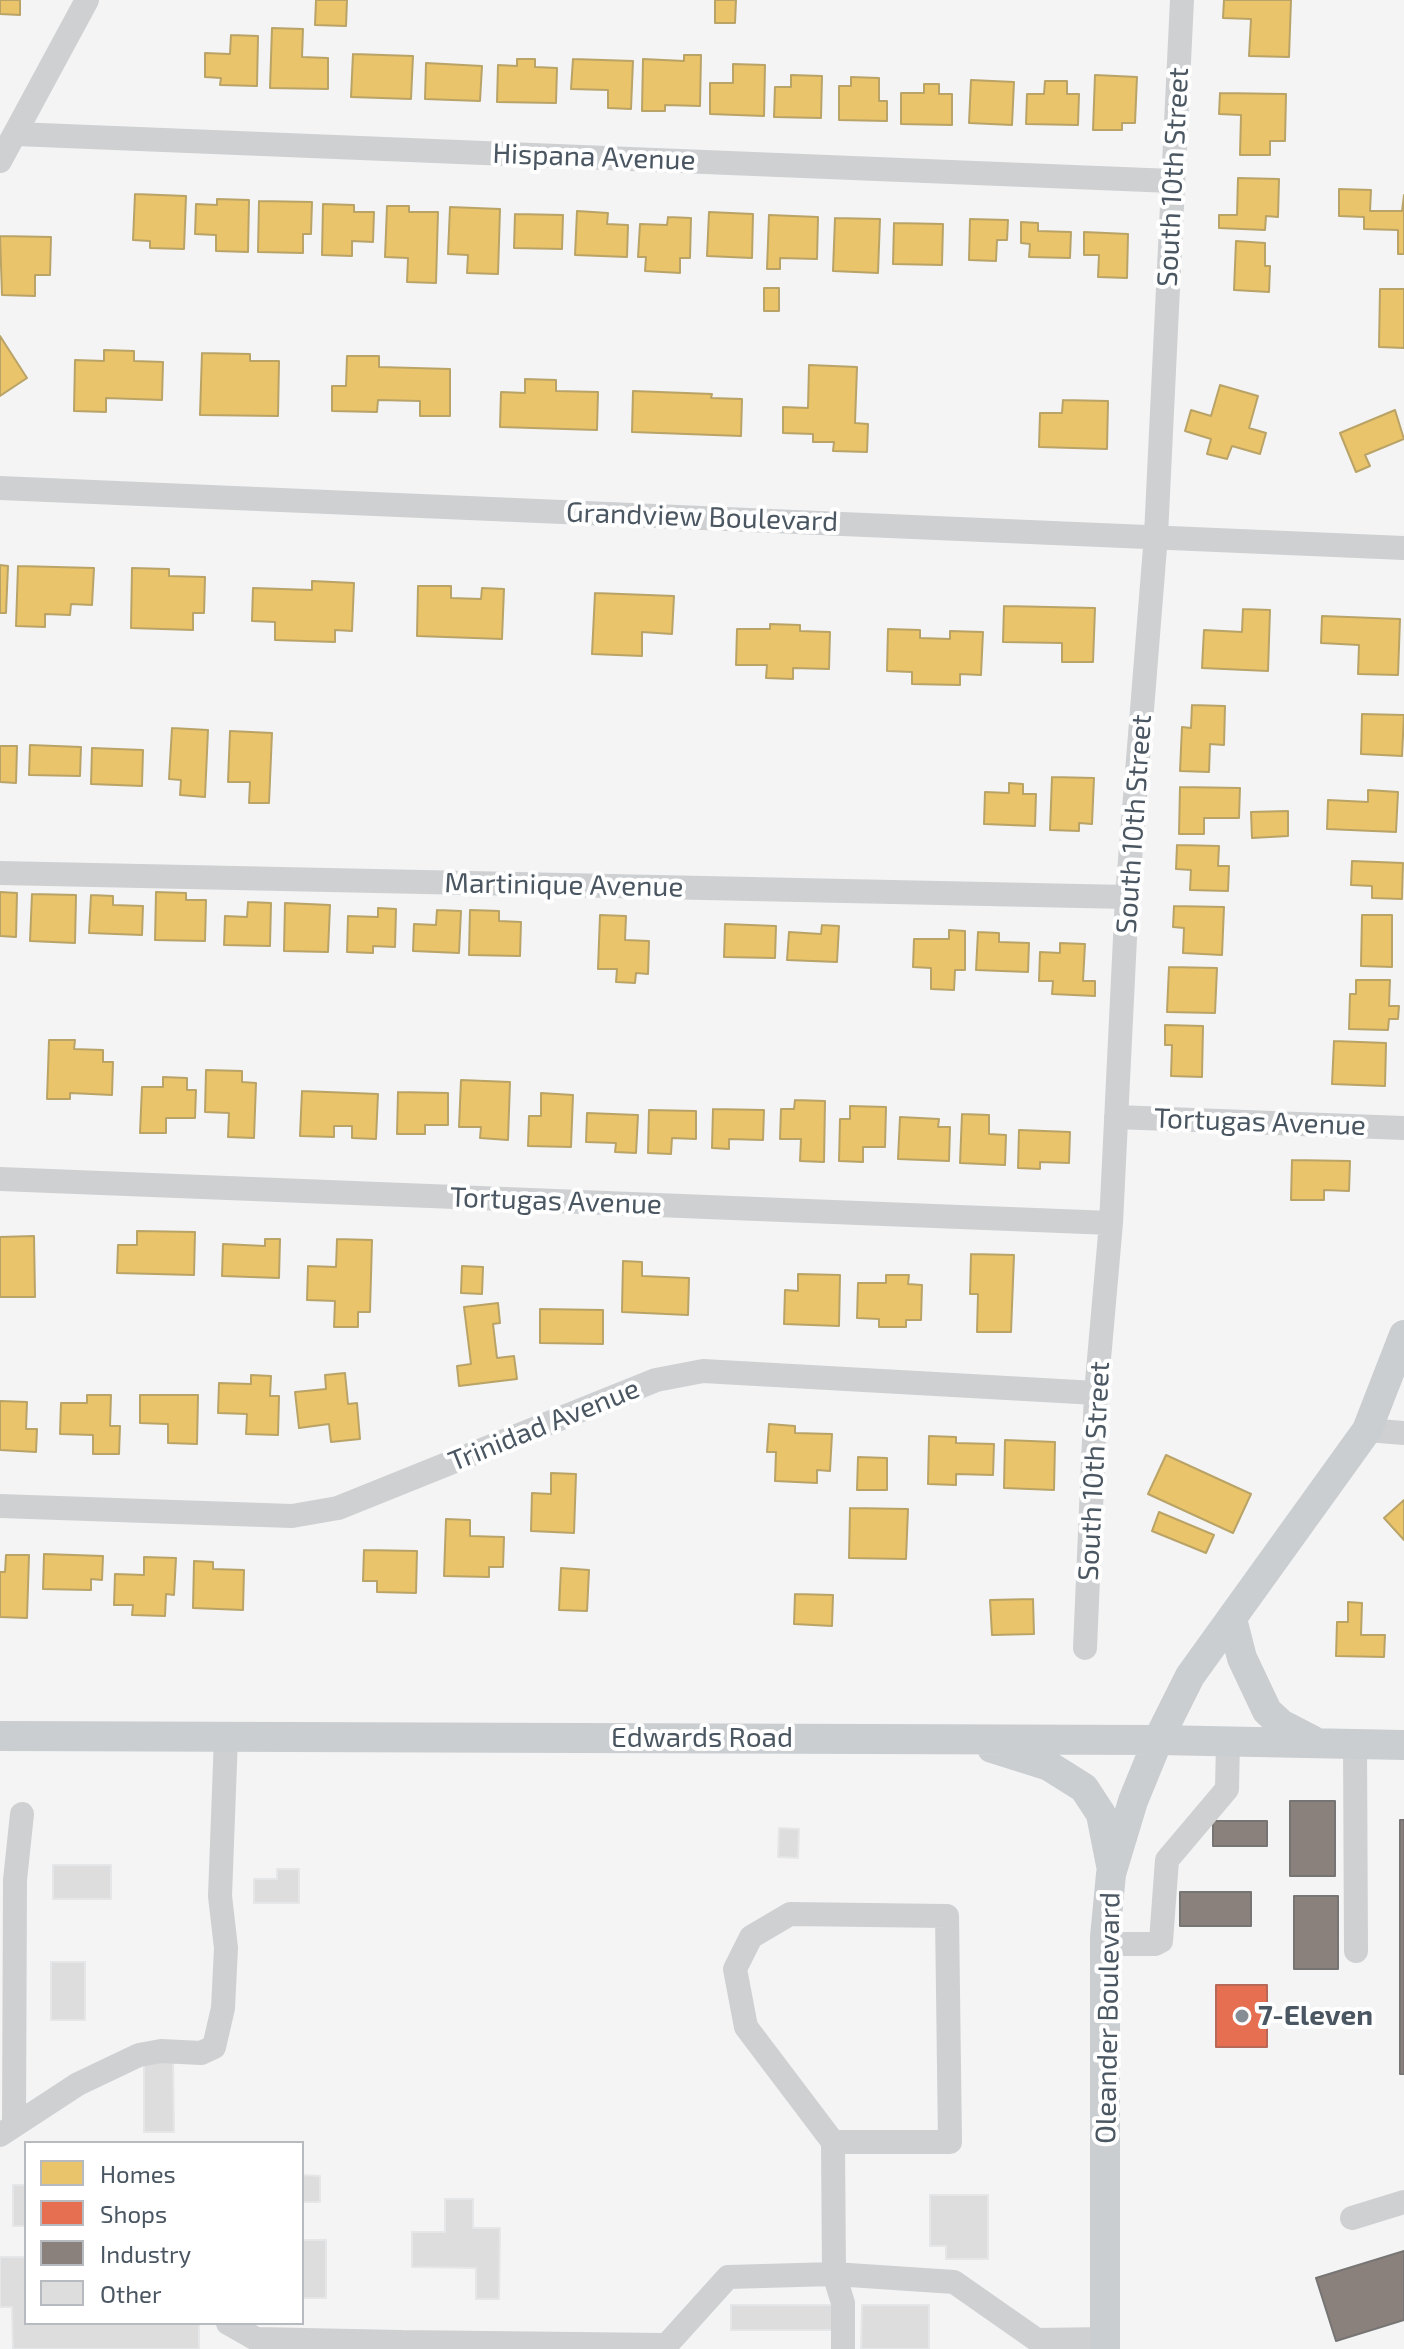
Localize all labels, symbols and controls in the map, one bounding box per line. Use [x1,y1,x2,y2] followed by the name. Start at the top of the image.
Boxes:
[1150,66,1196,288] street label: South 10th Street
[492,137,696,177] street label: Hispana Avenue
[565,495,839,539] street label: Grandview Boulevard
[1110,713,1158,935] street label: South 10th Street
[444,866,684,904] street label: Martinique Avenue
[1153,1102,1367,1142] street label: Tortugas Avenue
[449,1181,663,1221] street label: Tortugas Avenue
[1071,1360,1117,1582] street label: South 10th Street
[444,1371,644,1479] street label: Trinidad Avenue
[611,1721,793,1755] street label: Edwards Road
[1089,1892,1127,2144] street label: Oleander Boulevard
[1258,1999,1373,2033] place label: 7-Eleven
[1233,2007,1251,2025] marker: 7-Eleven
[24,2141,304,2325] legend
[100,2159,176,2188] text: Homes
[100,2199,167,2228] text: Shops
[100,2239,191,2268] text: Industry
[100,2279,162,2308] text: Other

